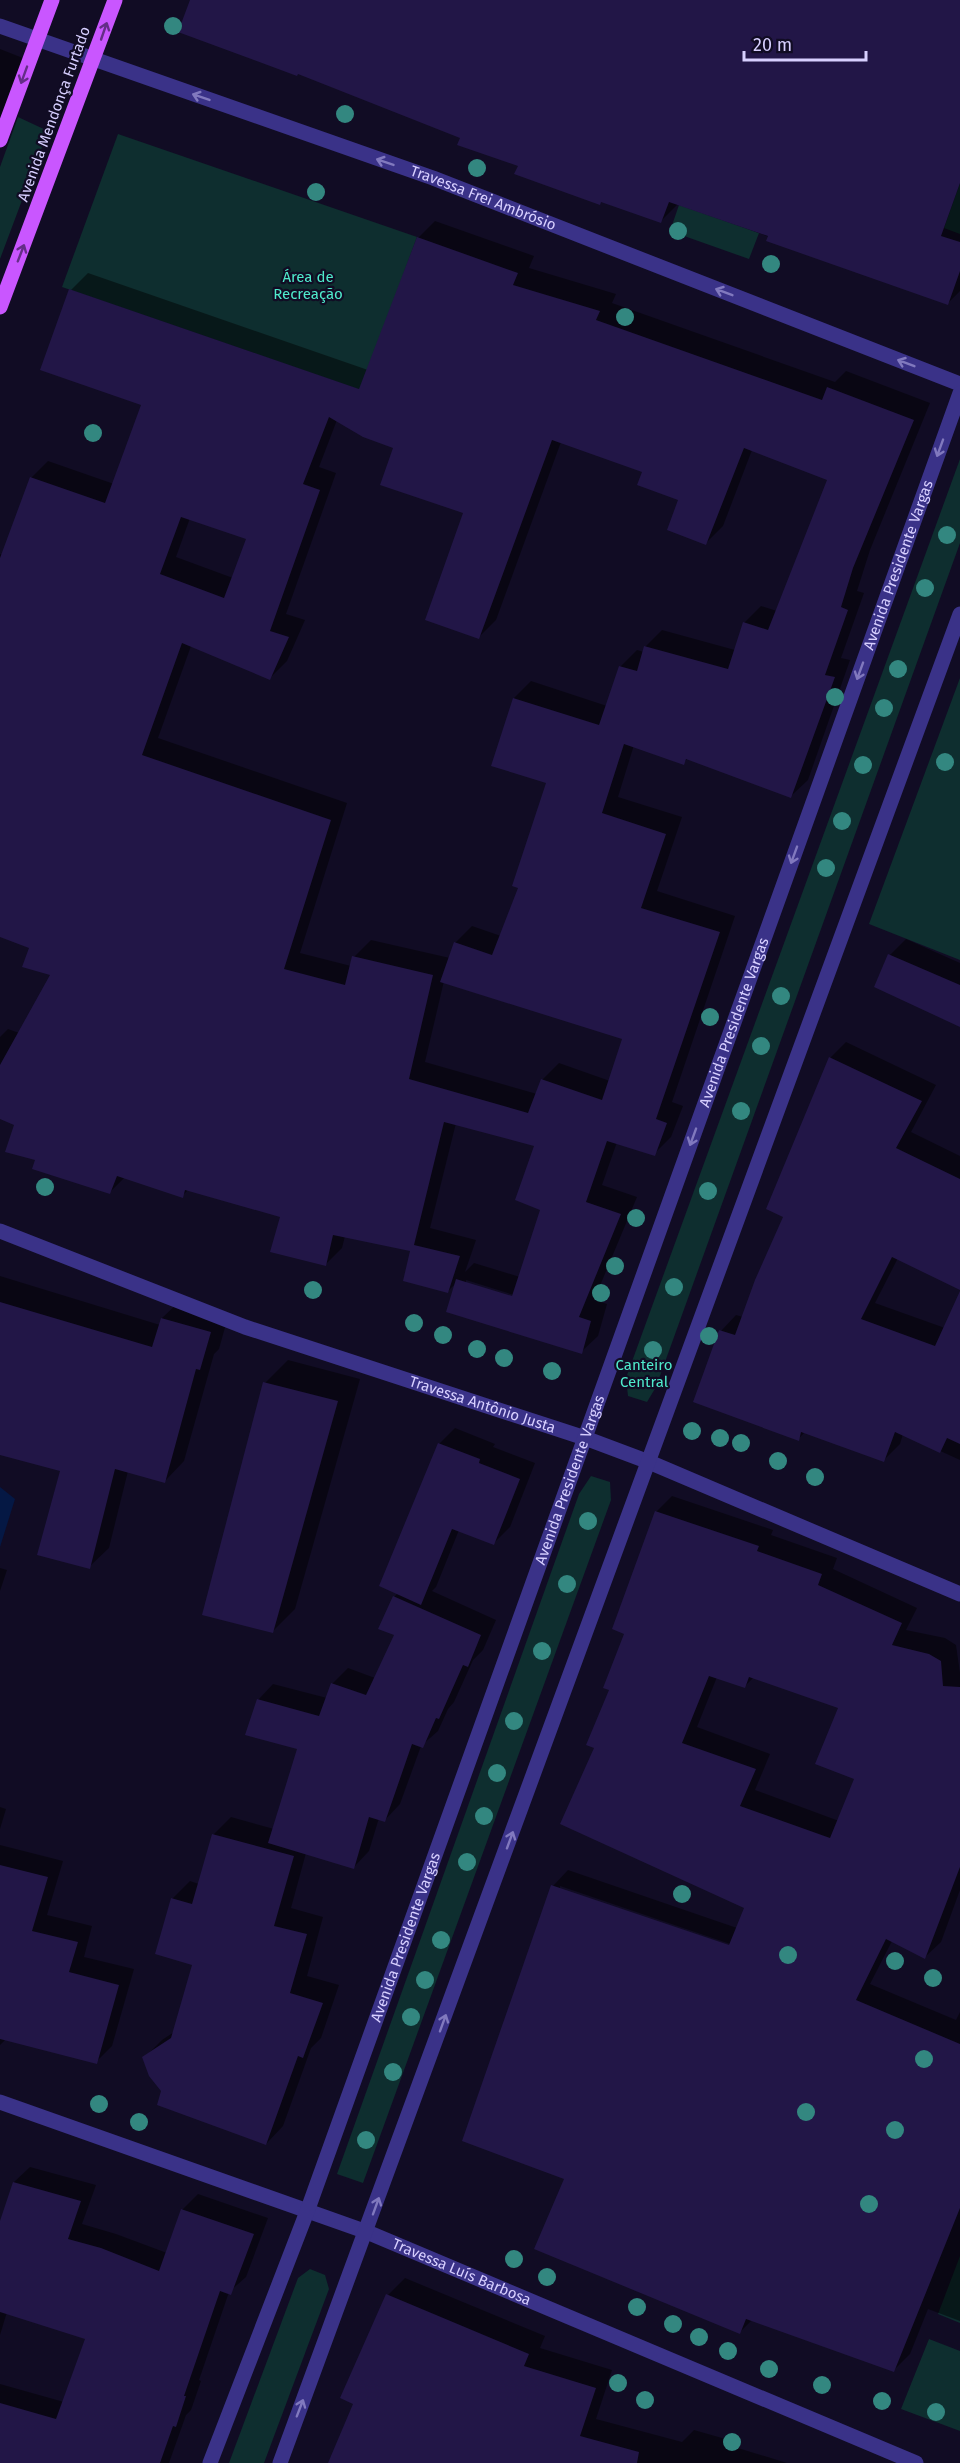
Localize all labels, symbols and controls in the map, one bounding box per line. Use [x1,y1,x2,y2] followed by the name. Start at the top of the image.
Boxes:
[99,22,110,41] one-way arrow
[14,24,94,204] street label: Avenida Mendonça Furtado
[744,24,866,62] scale bar
[753,34,792,56] text: 20 m
[18,65,29,84] one-way arrow
[192,91,211,102] one-way arrow
[376,155,395,166] one-way arrow
[408,162,559,234] street label: Travessa Frei Ambrósio
[16,244,27,263] one-way arrow
[273,268,343,303] park label: Área de Recreação
[715,286,734,297] one-way arrow
[897,357,915,368] one-way arrow
[934,438,945,457] one-way arrow
[860,478,937,652] street label: Avenida Presidente Vargas
[854,661,865,680] one-way arrow
[788,845,799,864] one-way arrow
[695,935,773,1110] street label: Avenida Presidente Vargas
[687,1127,698,1146] one-way arrow
[616,1356,672,1391] park label: Canteiro Central
[407,1372,558,1437] street label: Travessa Antônio Justa
[531,1393,608,1567] street label: Avenida Presidente Vargas
[506,1831,517,1850] one-way arrow
[367,1850,444,2024] street label: Avenida Presidente Vargas
[439,2014,450,2033] one-way arrow
[371,2197,382,2216] one-way arrow
[389,2235,534,2309] street label: Travessa Luís Barbosa
[296,2399,307,2418] one-way arrow

